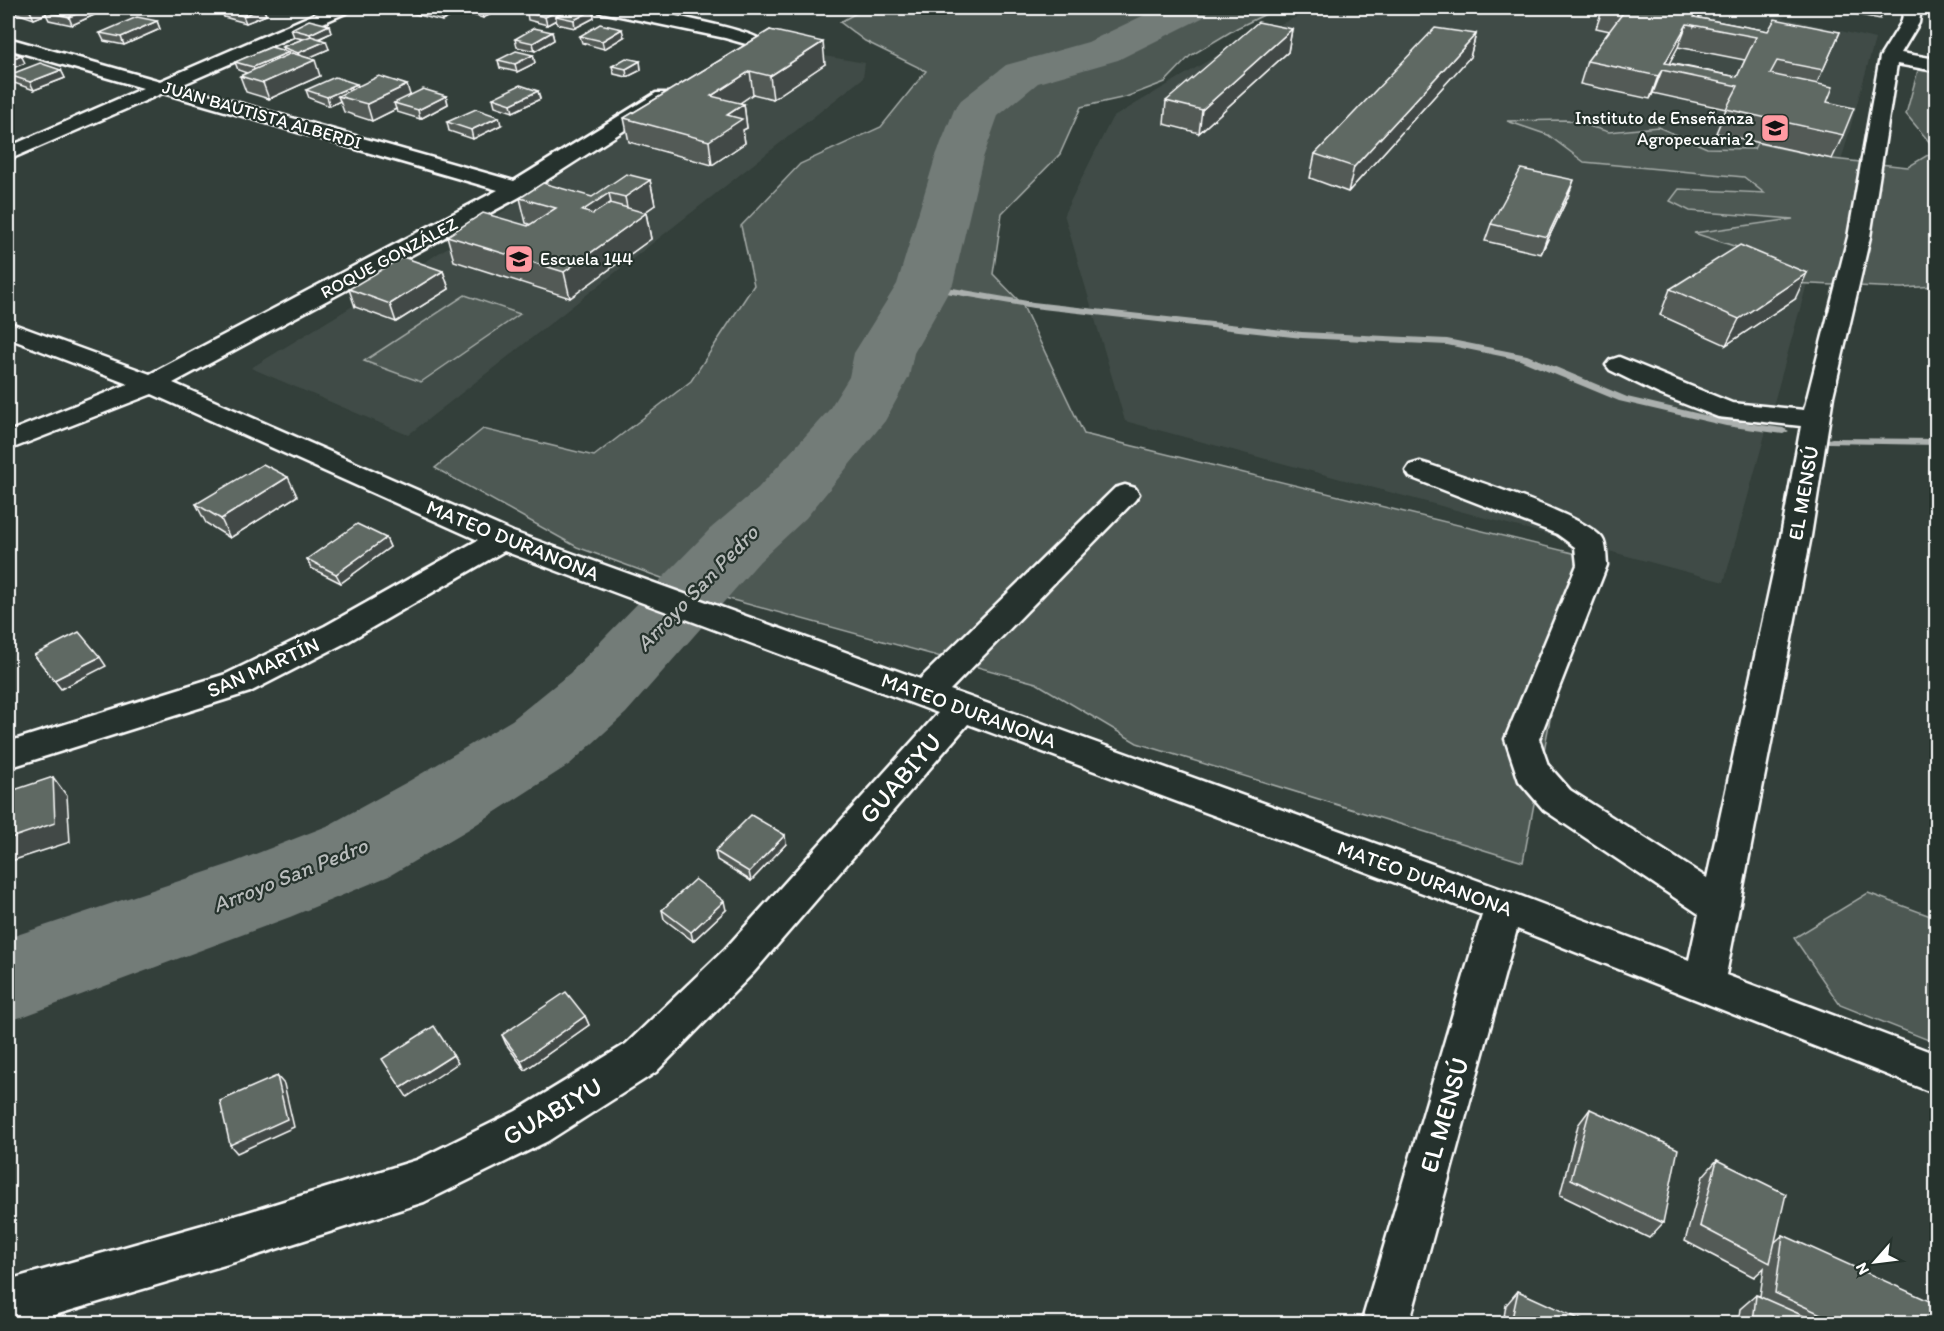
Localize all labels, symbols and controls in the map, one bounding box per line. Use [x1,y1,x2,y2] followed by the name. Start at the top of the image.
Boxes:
[160,76,364,154] street label: JUAN BAUTISTA ALBERDI
[1575,107,1755,150] place label: Instituto de Enseñanza Agropecuaria 2
[1759,112,1791,144] school or university icon: Instituto de Enseñanza Agropecuaria 2
[317,213,461,303] street label: ROQUE GONZÁLEZ
[503,243,535,275] school or university icon: Escuela 144
[540,248,633,270] place label: Escuela 144
[1782,444,1824,542] street label: EL MENSÚ
[423,494,604,586] street label: MATEO DURANONA
[630,519,765,657] water label: Arroyo San Pedro
[203,631,323,703] street label: SAN MARTÍN
[878,667,1060,753] street label: MATEO DURANONA
[852,726,948,830] street label: GUABIYU
[209,831,372,918] water label: Arroyo San Pedro
[1334,835,1516,921] street label: MATEO DURANONA
[1412,1054,1476,1176] street label: EL MENSÚ
[496,1070,608,1152] street label: GUABIYU
[1845,1232,1905,1292] north arrow
[1851,1260,1873,1278] text: N

